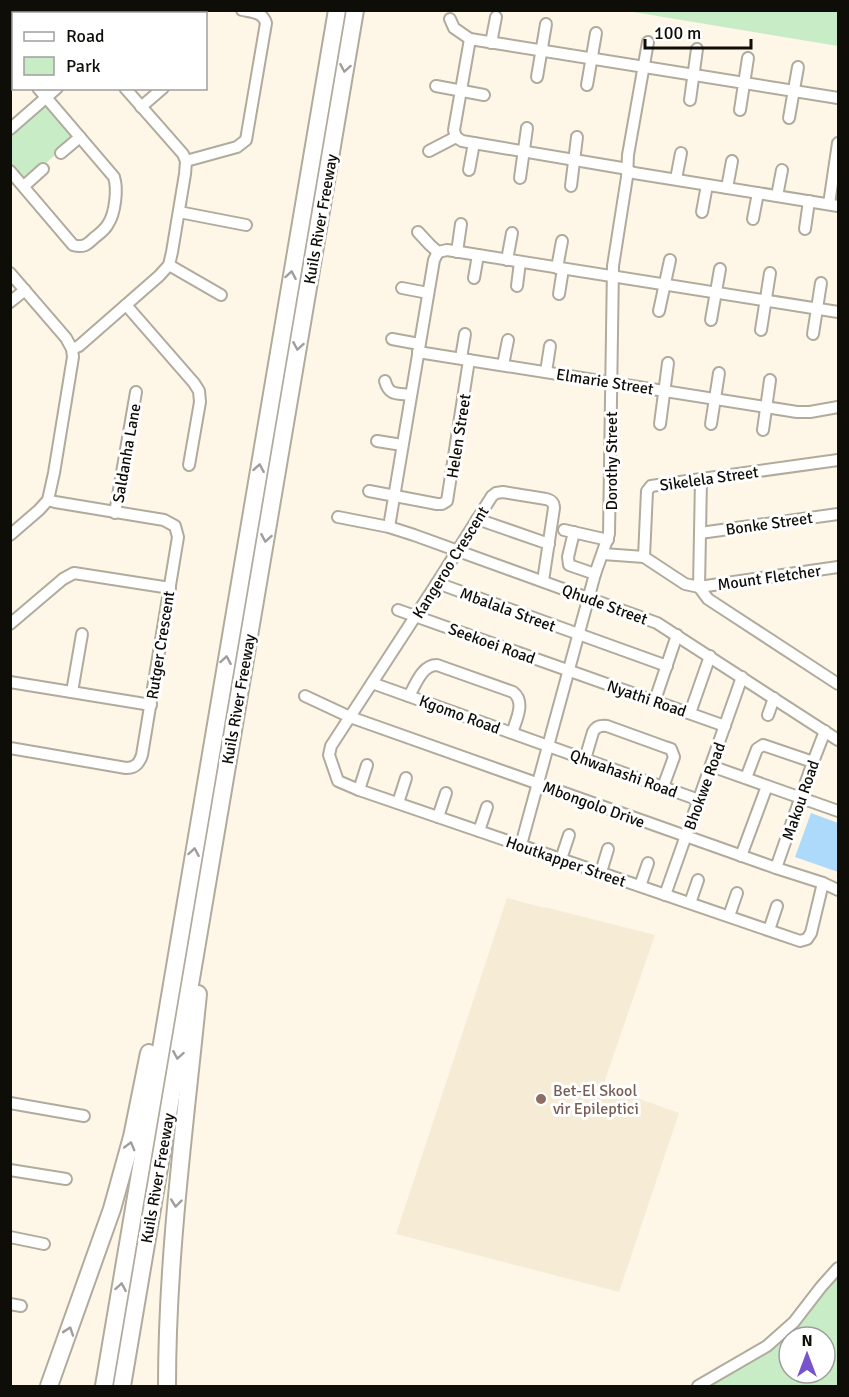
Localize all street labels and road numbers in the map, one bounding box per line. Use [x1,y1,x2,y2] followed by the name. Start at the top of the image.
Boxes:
[300,152,342,286] street label: Kuils River Freeway
[555,364,655,400] street label: Elmarie Street
[442,392,476,480] street label: Helen Street
[108,402,146,504] street label: Saldanha Lane
[602,411,622,511] street label: Dorothy Street
[658,462,760,496] street label: Sikelela Street
[408,502,494,622] street label: Kangeroo Crescent
[724,508,814,540] street label: Bonke Street
[716,561,822,595] street label: Mount Fletcher
[559,580,651,630] street label: Qhude Street
[457,583,559,637] street label: Mbalala Street
[143,589,179,701] street label: Rutger Crescent
[445,619,538,669] street label: Seekoei Road
[218,632,260,766] street label: Kuils River Freeway
[604,676,689,722] street label: Nyathi Road
[416,691,503,739] street label: Kgomo Road
[680,740,730,833] street label: Bhokwe Road
[567,745,680,803] street label: Qhwahashi Road
[778,758,824,843] street label: Makou Road
[540,777,648,833] street label: Mbongolo Drive
[503,832,629,892] street label: Houtkapper Street
[137,1111,179,1245] street label: Kuils River Freeway

